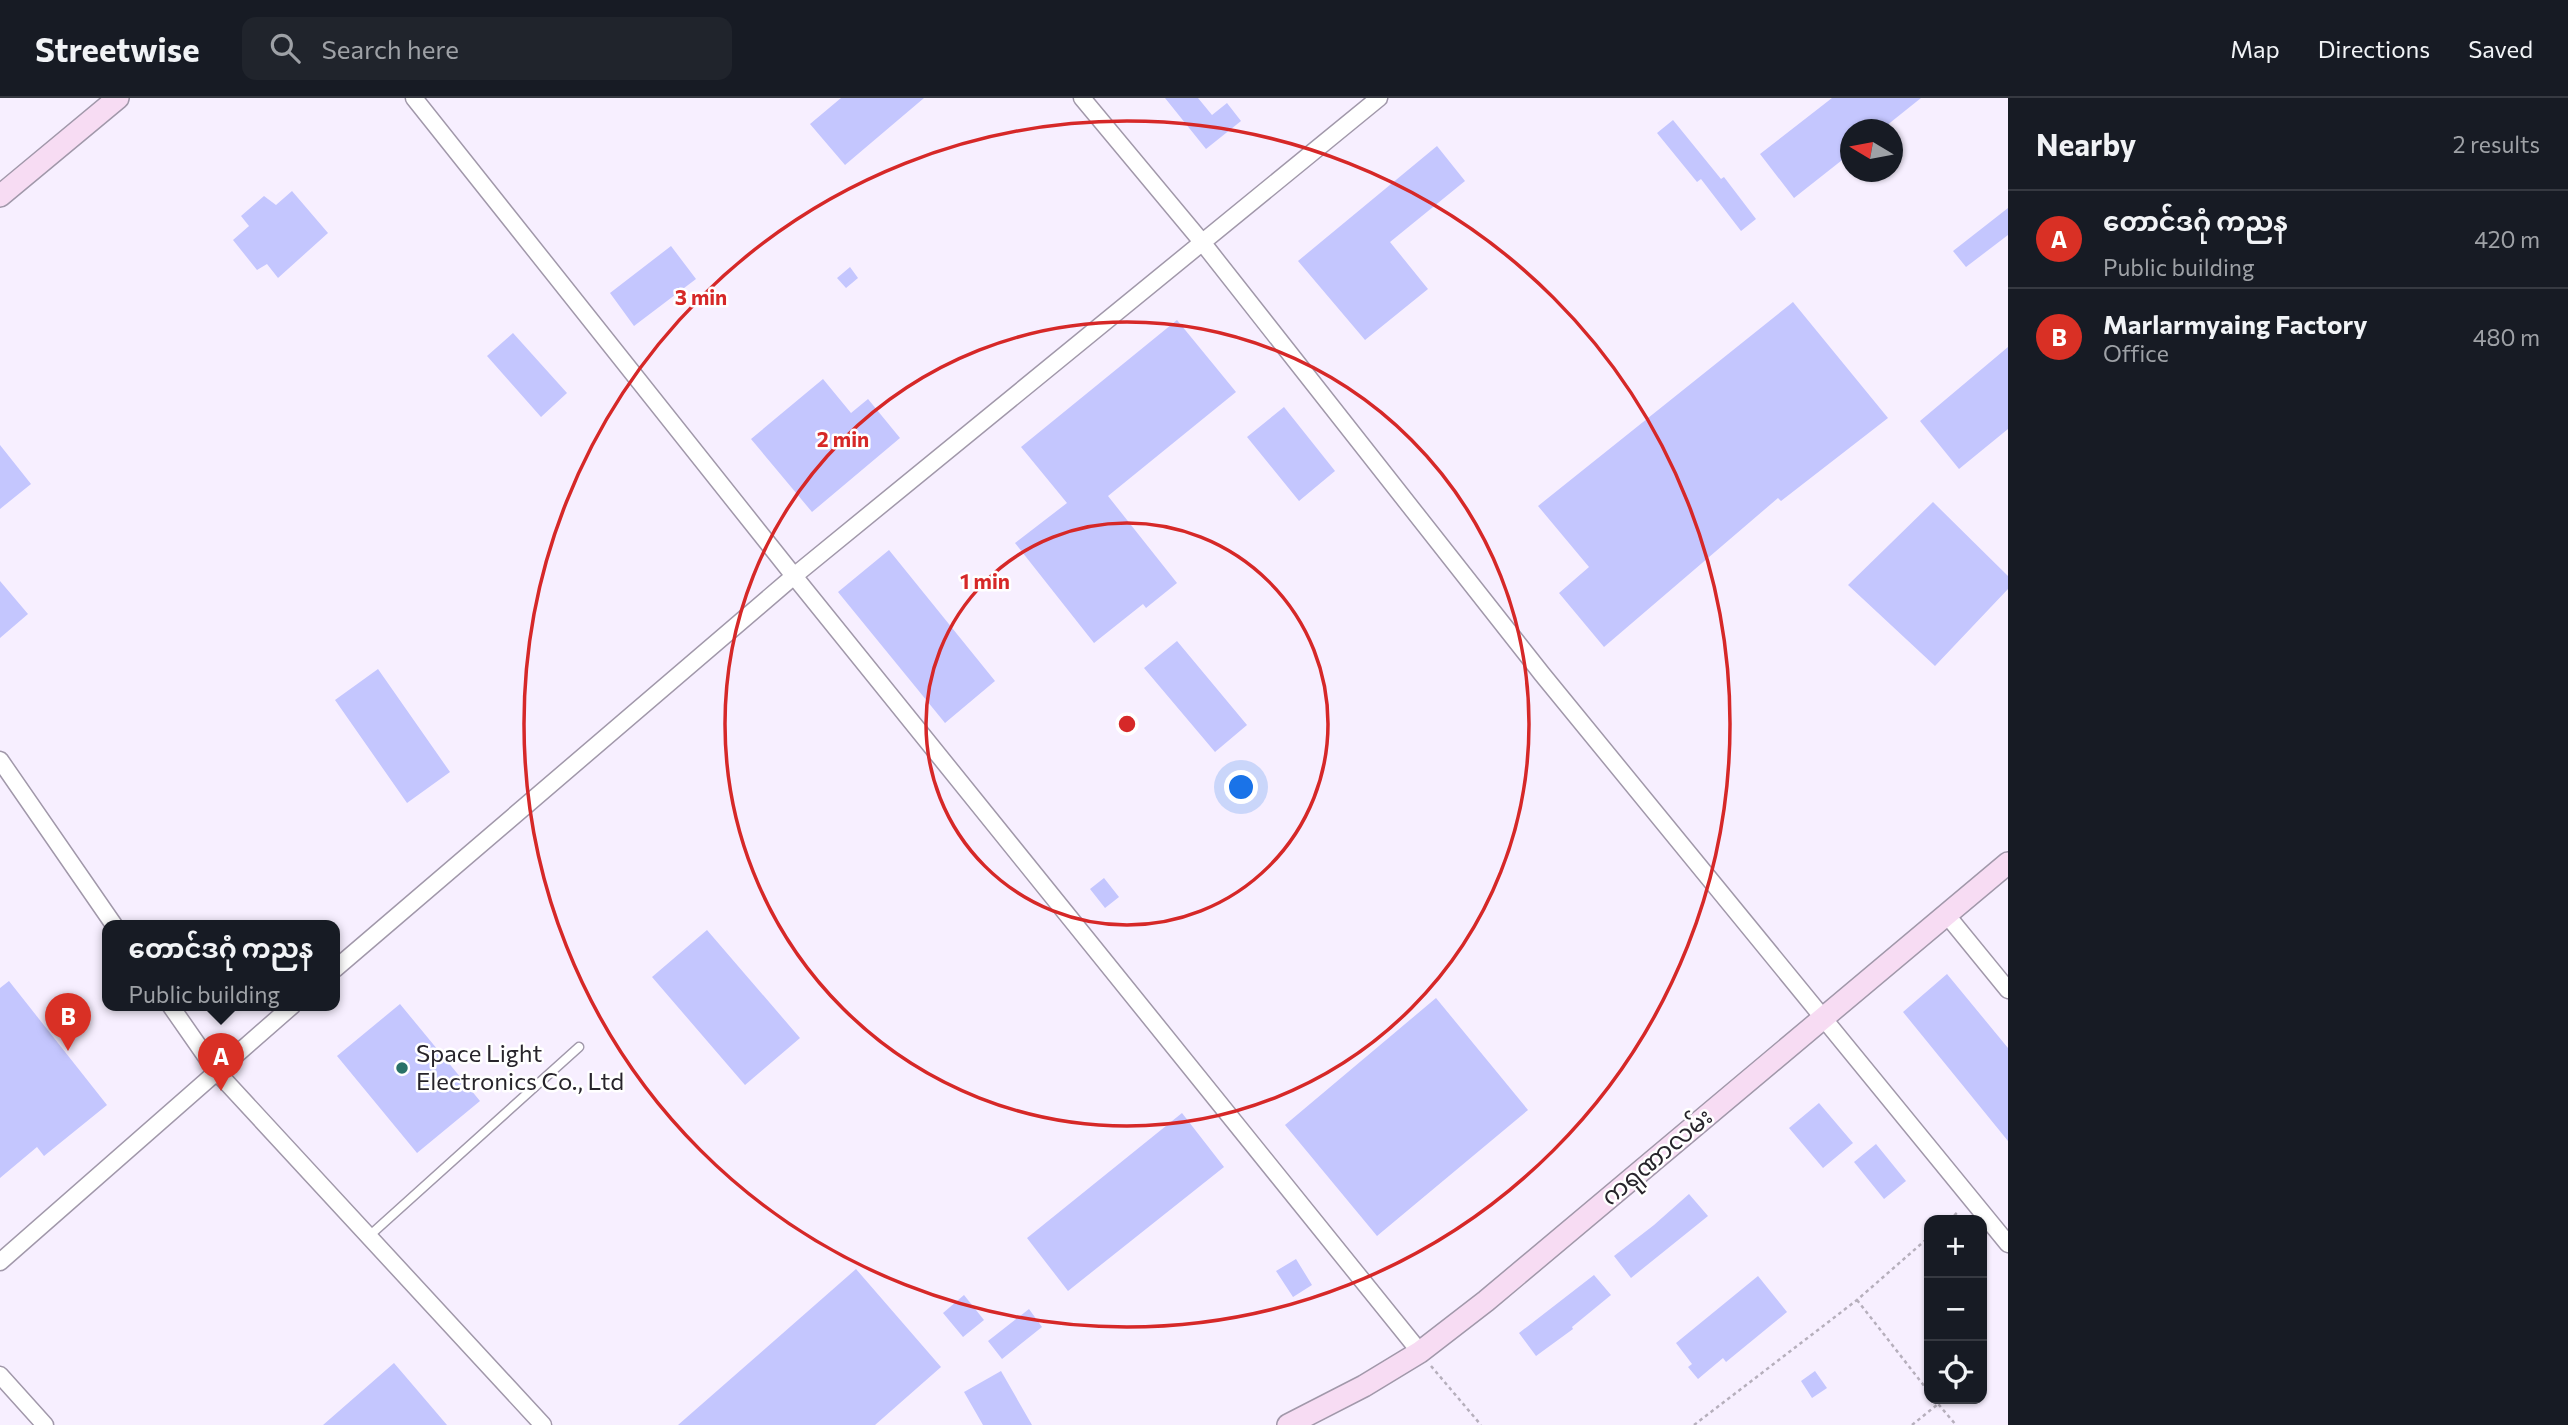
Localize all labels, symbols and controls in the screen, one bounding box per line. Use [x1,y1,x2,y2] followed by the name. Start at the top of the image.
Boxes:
[242,17,732,80] search box
[35,28,200,69] text: Streetwise
[266,29,304,67] icon: search
[322,33,459,64] text: Search here
[2230,34,2280,63] text: Map
[2318,34,2430,63] text: Directions
[2468,34,2533,63] text: Saved
[1840,119,1903,182] north arrow
[2036,125,2136,162] text: Nearby
[2453,130,2540,158] text: 2 results
[2103,205,2288,236] text: တောင်ဒဂုံ ကညန
[2051,225,2067,253] text: A
[2474,225,2540,253] text: 420 m
[2103,253,2254,281] text: Public building
[675,284,727,309] text: 3 min
[2103,308,2368,339] text: Marlarmyaing Factory
[2051,323,2067,351] text: B
[2473,323,2540,351] text: 480 m
[2103,339,2169,367] text: Office
[817,426,869,451] text: 2 min
[960,568,1010,593] text: 1 min
[1115,712,1139,736] centre of rings
[1224,770,1258,804] your location
[102,920,340,1011] popup
[129,932,313,963] text: တောင်ဒဂုံ ကညန
[129,980,280,1008] text: Public building
[45,993,91,1051] pin: B
[198,1033,244,1091] pin: A
[416,1038,624,1095] place label: Space Light Electronics Co., Ltd
[394,1060,410,1076] marker: Space Light Electronics Co., Ltd
[1595,1101,1721,1215] street label: ကရုဏာလမ်း
[1924,1215,1987,1404] map controls
[1924,1215,1987,1278] button: +
[1924,1278,1987,1341] button: −
[1924,1341,1987,1404] button: locate

